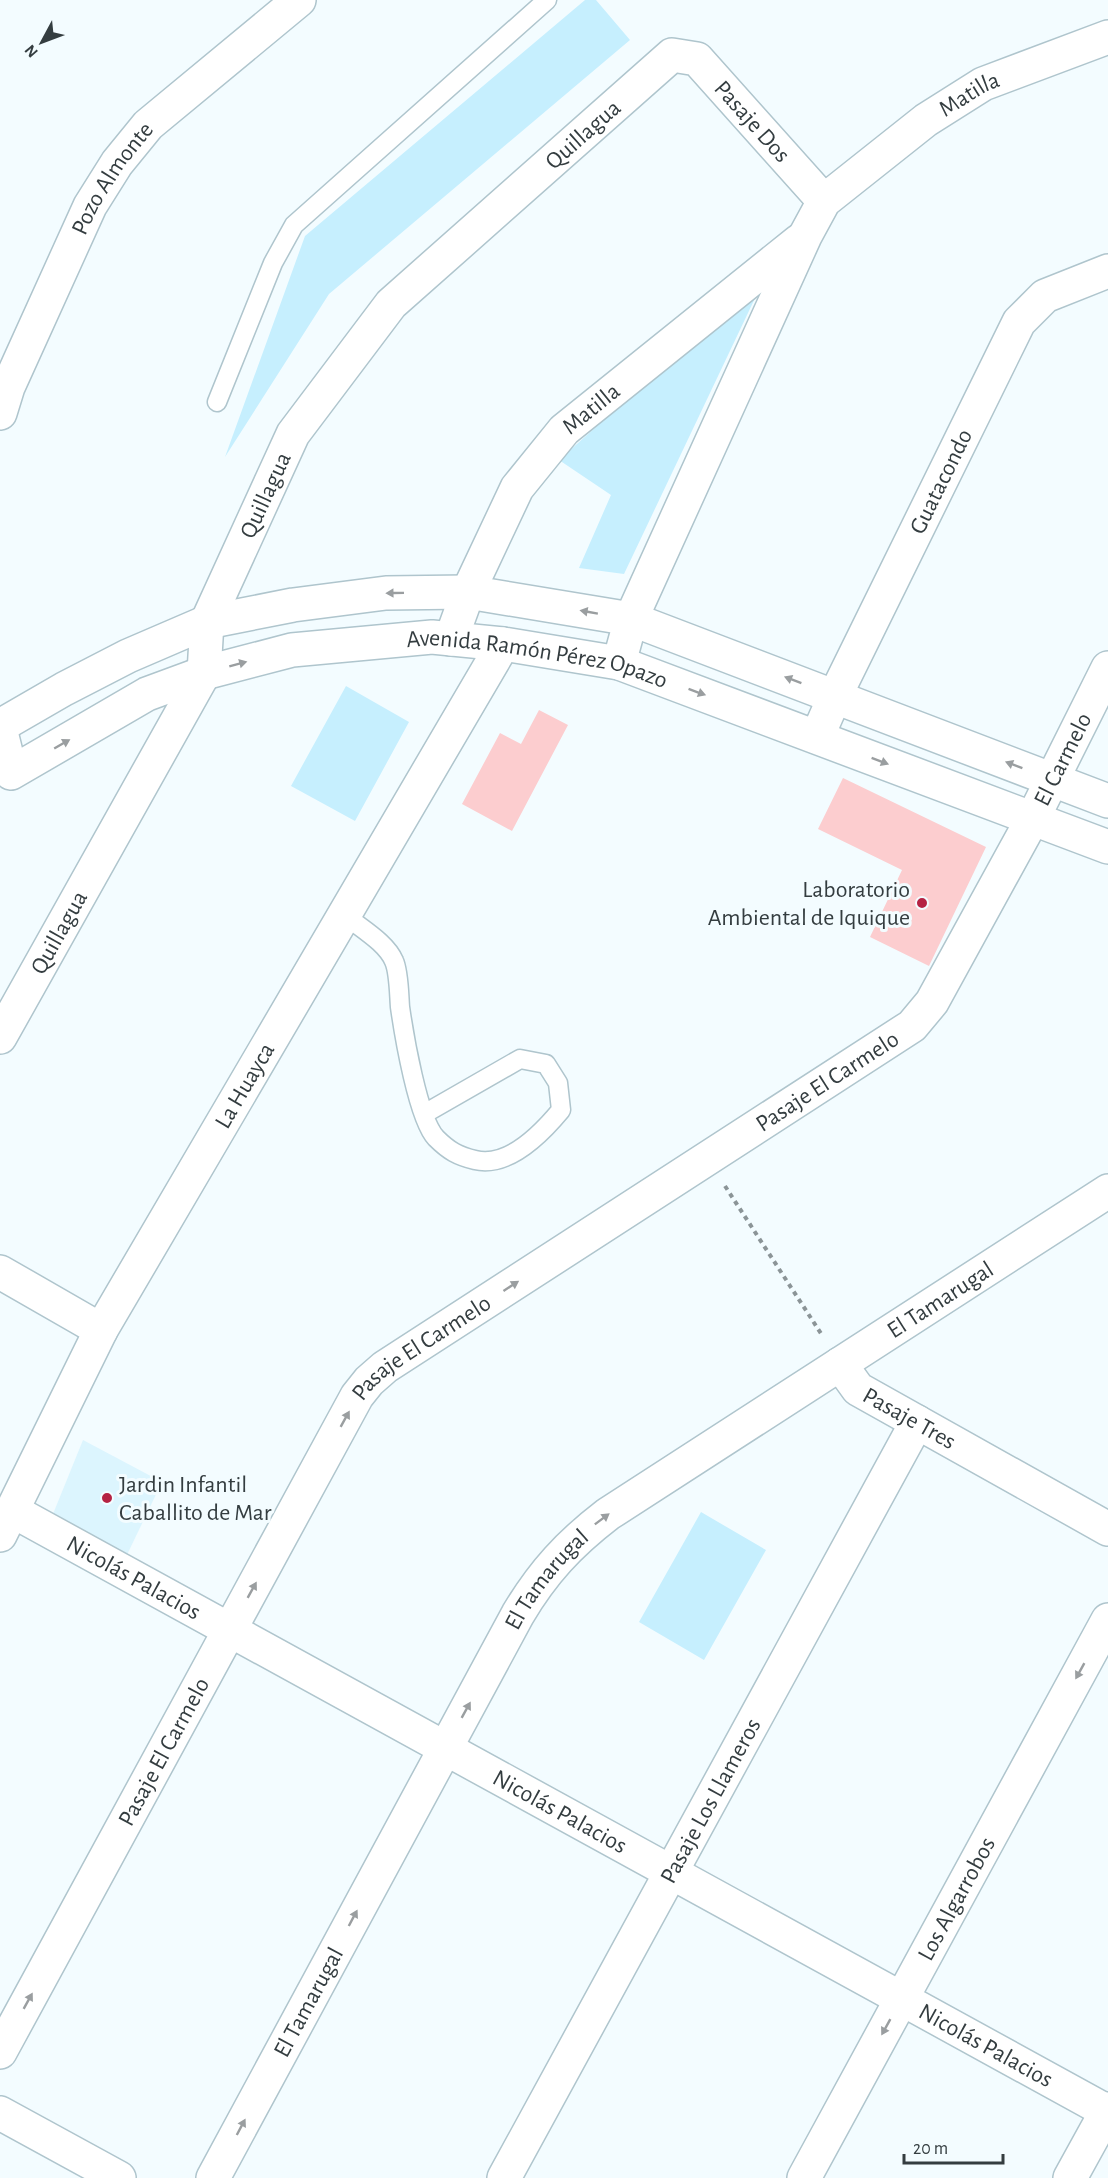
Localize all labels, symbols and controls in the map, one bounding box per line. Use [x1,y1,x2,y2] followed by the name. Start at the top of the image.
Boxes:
[12,12,72,72] north arrow
[22,42,41,61] text: N
[935,68,1003,122] street label: Matilla
[709,76,794,167] street label: Pasaje Dos
[541,96,626,174] street label: Quillagua
[68,118,158,238] street label: Pozo Almonte
[558,379,625,439] street label: Matilla
[906,426,977,538] street label: Guatacondo
[236,449,296,542] street label: Quillagua
[386,588,405,598] one-way arrow
[579,607,598,616] one-way arrow
[405,626,671,693] street label: Avenida Ramón Pérez Opazo
[230,659,248,668] one-way arrow
[784,675,802,684] one-way arrow
[688,688,706,698] one-way arrow
[1030,709,1097,810] street label: El Carmelo
[54,738,70,749] one-way arrow
[871,756,889,766] one-way arrow
[1005,760,1023,769] one-way arrow
[708,878,910,930] place label: Laboratorio Ambiental de Iquique
[27,887,92,979] street label: Quillagua
[915,896,929,910] marker: Laboratorio Ambiental de Iquique
[752,1027,903,1137] street label: Pasaje El Carmelo
[211,1039,279,1133] street label: La Huayca
[883,1257,998,1343] street label: El Tamarugal
[503,1281,519,1292] one-way arrow
[348,1291,495,1405] street label: Pasaje El Carmelo
[859,1383,960,1454] street label: Pasaje Tres
[340,1410,350,1427] one-way arrow
[119,1473,272,1525] place label: Jardin Infantil Caballito de Mar
[100,1491,114,1505] marker: Jardin Infantil Caballito de Mar
[594,1513,609,1525] one-way arrow
[501,1525,593,1634] street label: El Tamarugal
[62,1532,205,1625] street label: Nicolás Palacios
[247,1581,257,1598] one-way arrow
[1075,1663,1085,1680] one-way arrow
[114,1674,214,1830] street label: Pasaje El Carmelo
[461,1701,471,1718] one-way arrow
[656,1715,766,1888] street label: Pasaje Los Llameros
[489,1766,631,1858] street label: Nicolás Palacios
[914,1833,1000,1965] street label: Los Algarrobos
[348,1909,358,1926] one-way arrow
[270,1944,348,2061] street label: El Tamarugal
[23,1992,33,2009] one-way arrow
[915,2000,1057,2092] street label: Nicolás Palacios
[881,2019,891,2036] one-way arrow
[236,2118,246,2135] one-way arrow
[904,2127,1003,2165] scale bar
[913,2140,948,2158] text: 20 m

